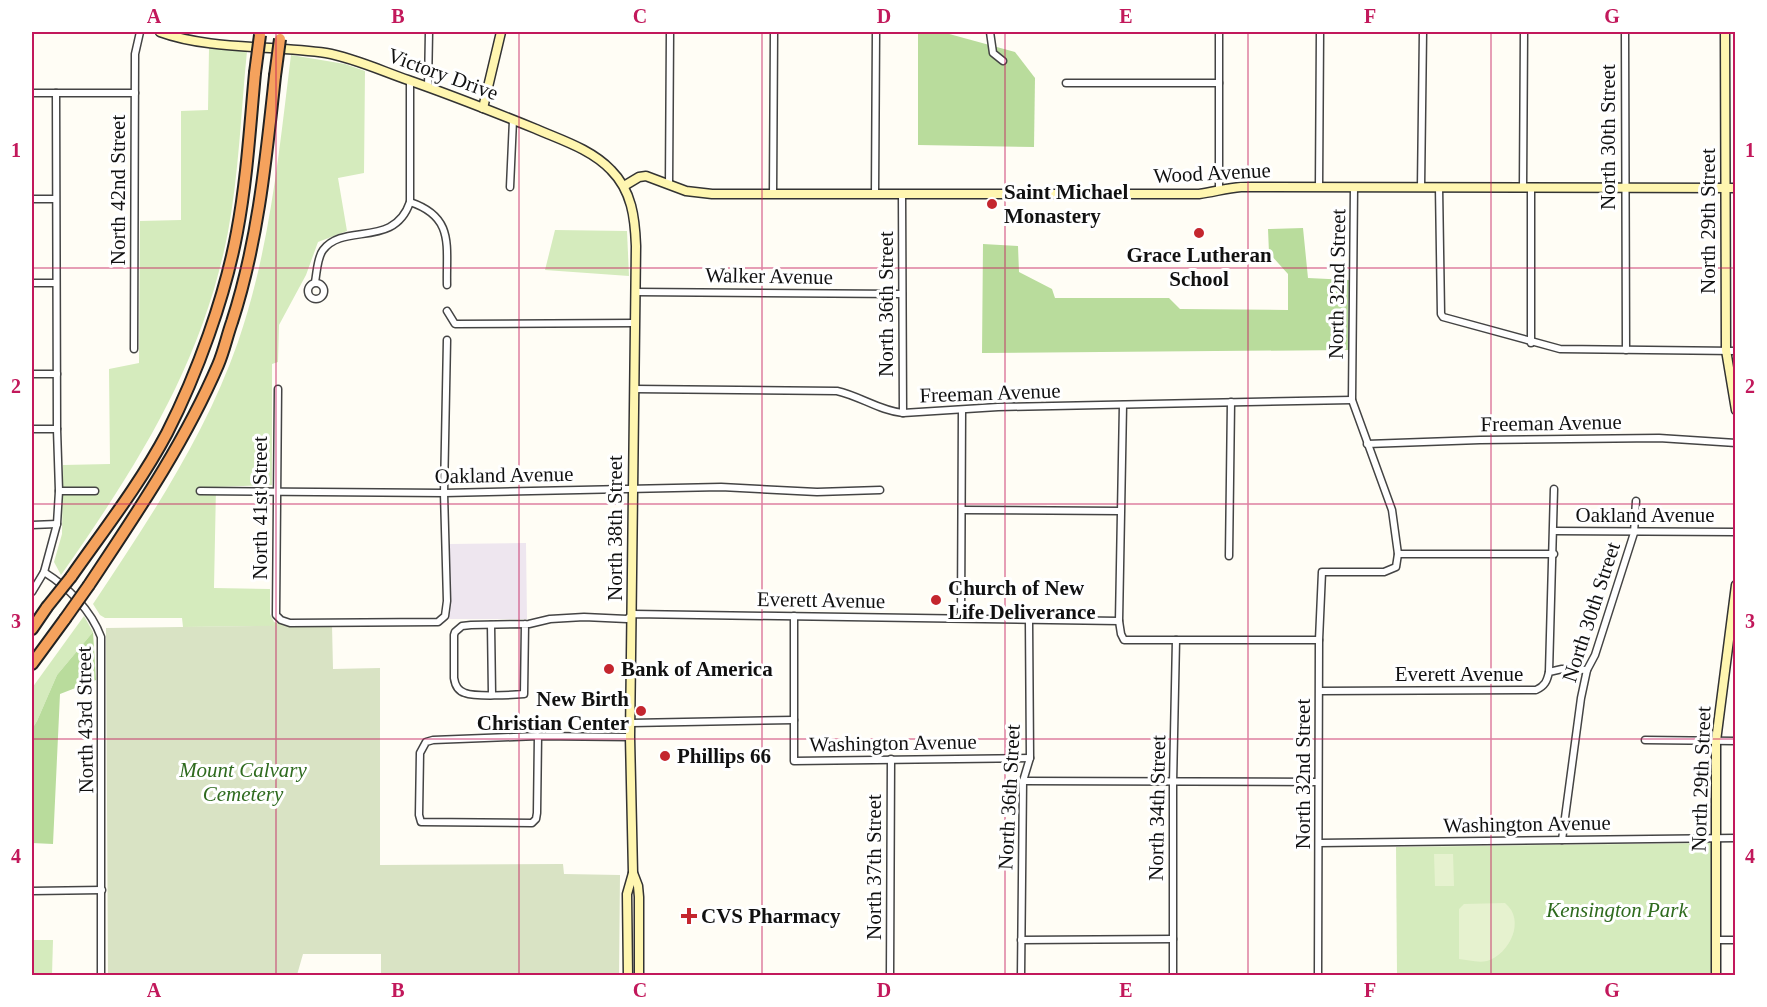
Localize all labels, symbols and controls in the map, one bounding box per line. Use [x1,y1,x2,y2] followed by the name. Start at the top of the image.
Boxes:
[147,5,162,27] text: A
[391,5,405,27] text: B
[633,5,647,27] text: C
[877,5,891,27] text: D
[1119,5,1133,27] text: E
[1364,5,1376,27] text: F
[1604,5,1620,27] text: G
[384,43,502,105] street label: Victory Drive
[1596,64,1620,210] street label: North 30th Street
[106,115,130,265] street label: North 42nd Street
[11,139,21,161] text: 1
[1745,139,1755,161] text: 1
[1696,148,1720,294] street label: North 29th Street
[1153,158,1271,188] street label: Wood Avenue
[1004,180,1128,228] place label: Saint Michael Monastery
[985,197,999,211] marker: Saint Michael Monastery
[1324,208,1350,359] street label: North 32nd Street
[1192,226,1206,240] marker: Grace Lutheran School
[874,231,898,377] street label: North 36th Street
[1126,243,1272,291] place label: Grace Lutheran School
[705,263,833,289] street label: Walker Avenue
[11,375,21,397] text: 2
[1745,375,1755,397] text: 2
[919,379,1061,407] street label: Freeman Avenue
[1480,410,1622,436] street label: Freeman Avenue
[248,436,272,580] street label: North 41st Street
[603,455,627,601] street label: North 38th Street
[434,462,574,488] street label: Oakland Avenue
[1576,503,1714,527] street label: Oakland Avenue
[1557,539,1625,685] street label: North 30th Street
[948,576,1096,624] place label: Church of New Life Deliverance
[757,587,885,613] street label: Everett Avenue
[929,593,943,607] marker: Church of New Life Deliverance
[11,610,21,632] text: 3
[1745,610,1755,632] text: 3
[72,646,98,794] street label: North 43rd Street
[621,657,773,681] place label: Bank of America
[602,662,616,676] marker: Bank of America
[1395,662,1523,686] street label: Everett Avenue
[477,687,629,735] place label: New Birth Christian Center
[1291,699,1315,849] street label: North 32nd Street
[634,704,648,718] marker: New Birth Christian Center
[1686,706,1716,852] street label: North 29th Street
[993,723,1025,870] street label: North 36th Street
[809,730,977,756] street label: Washington Avenue
[1144,735,1170,881] street label: North 34th Street
[677,744,771,768] place label: Phillips 66
[658,749,672,763] marker: Phillips 66
[178,758,308,806] park label: Mount Calvary Cemetery
[862,794,886,940] street label: North 37th Street
[1443,811,1611,837] street label: Washington Avenue
[11,845,21,867] text: 4
[1745,845,1755,867] text: 4
[1545,898,1689,922] park label: Kensington Park
[701,904,841,928] place label: CVS Pharmacy
[682,909,696,923] marker: CVS Pharmacy
[147,979,162,1001] text: A
[391,979,405,1001] text: B
[633,979,647,1001] text: C
[877,979,891,1001] text: D
[1119,979,1133,1001] text: E
[1364,979,1376,1001] text: F
[1604,979,1620,1001] text: G

